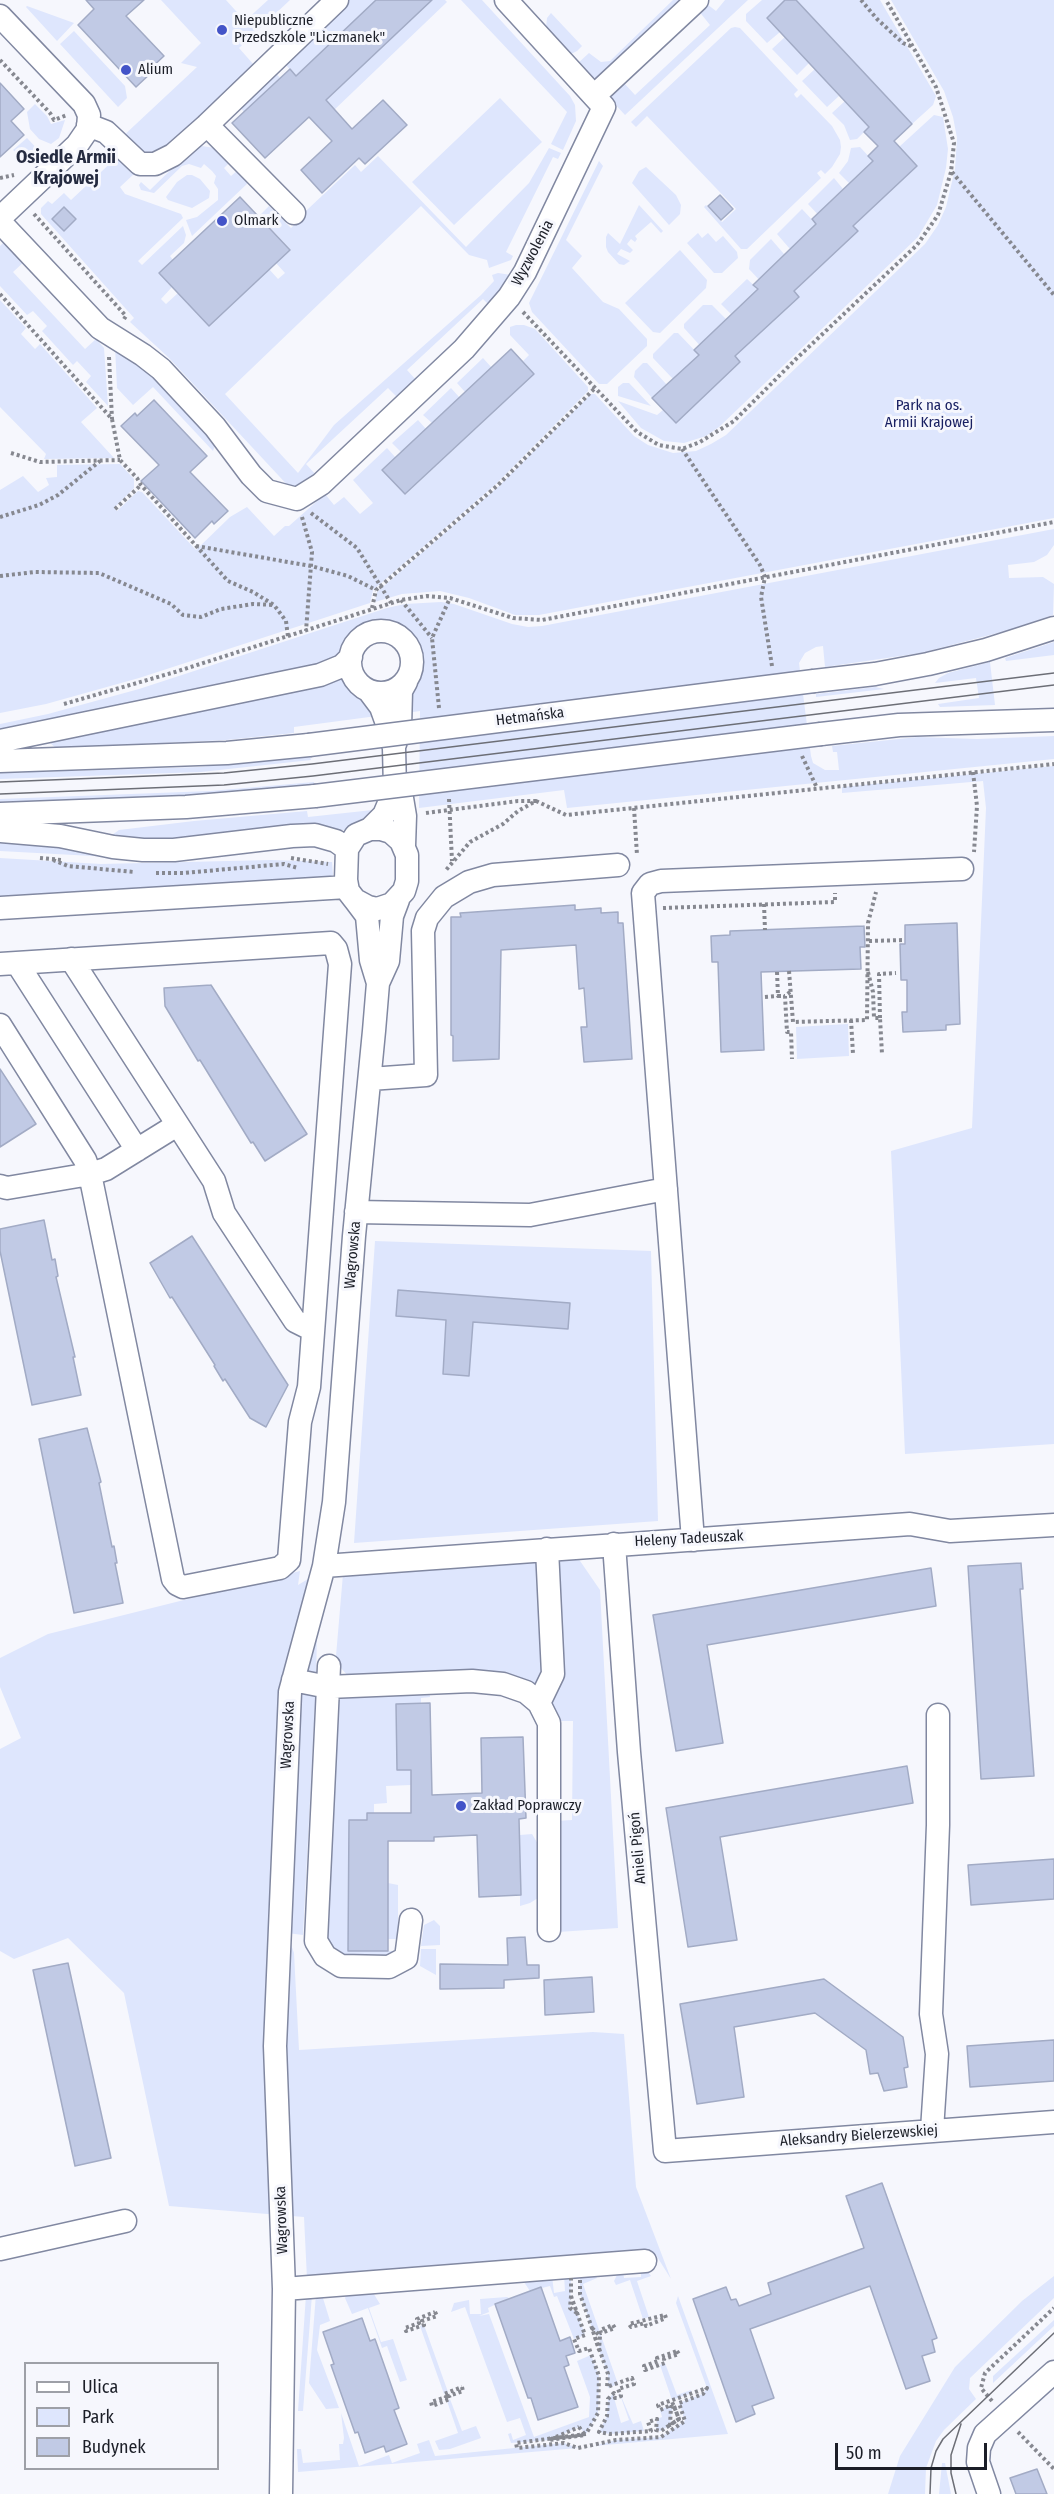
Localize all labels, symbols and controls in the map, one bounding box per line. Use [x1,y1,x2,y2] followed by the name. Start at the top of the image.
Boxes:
[234,12,385,47] place label: Niepubliczne Przedszkole "Liczmanek"
[215,23,229,37] marker: Niepubliczne Przedszkole "Liczmanek"
[138,61,173,79] place label: Alium
[119,63,133,77] marker: Alium
[16,147,116,190] district label: Osiedle Armii Krajowej
[234,212,278,230] place label: Olmark
[215,214,229,228] marker: Olmark
[508,217,558,289] street label: Wyzwolenia
[885,397,973,432] park label: Park na os. Armii Krajowej
[495,704,565,730] street label: Hetmańska
[341,1220,365,1290] street label: Wagrowska
[634,1527,744,1551] street label: Heleny Tadeuszak
[277,1701,299,1769] street label: Wagrowska
[473,1797,581,1815] place label: Zakład Poprawczy
[454,1799,468,1813] marker: Zakład Poprawczy
[626,1811,650,1885] street label: Anieli Pigoń
[779,2121,939,2151] street label: Aleksandry Bielerzewskiej
[272,2186,292,2254] street label: Wagrowska
[24,2362,219,2470] legend
[82,2376,118,2398] text: Ulica
[82,2406,114,2428] text: Park
[838,2431,990,2469] scale bar
[82,2436,146,2458] text: Budynek
[846,2442,882,2464] text: 50 m

